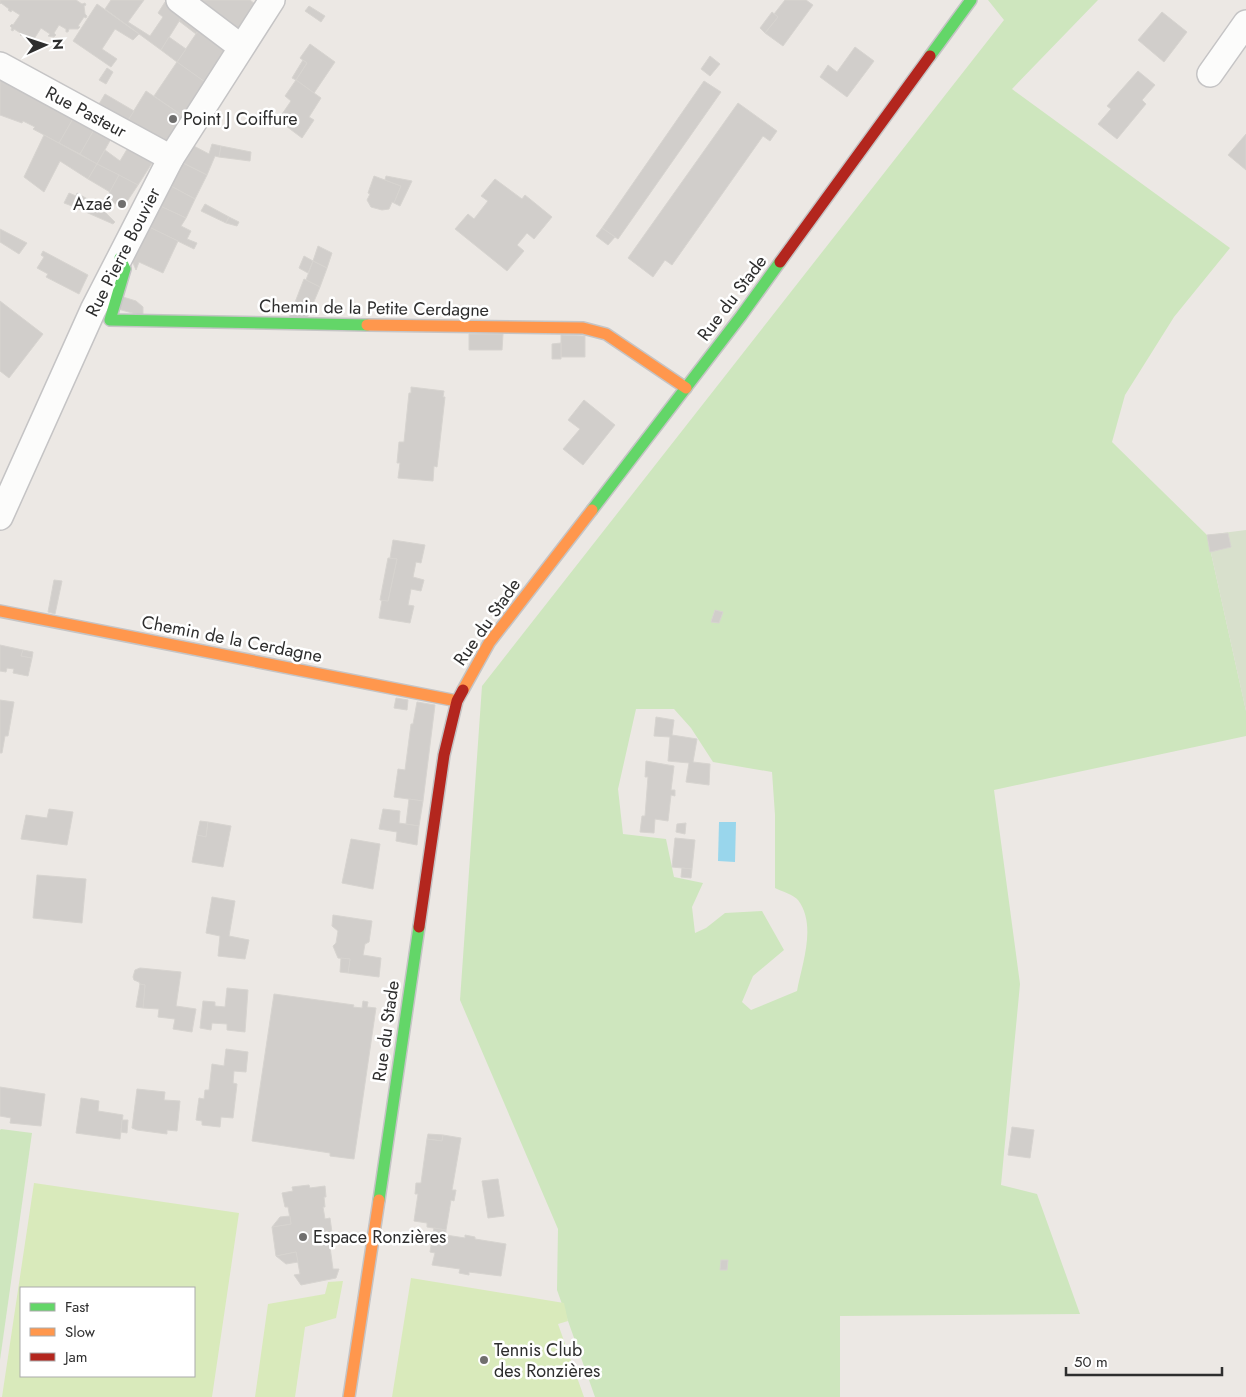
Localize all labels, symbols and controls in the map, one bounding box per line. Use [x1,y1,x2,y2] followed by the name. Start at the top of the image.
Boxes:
[20,20,70,70] north arrow
[48,38,68,50] text: N
[41,80,132,145] street label: Rue Pasteur
[183,106,297,132] place label: Point J Coiffure
[167,113,179,125] marker: Point J Coiffure
[79,182,167,321] street label: Rue Pierre Bouvier
[73,191,112,217] place label: Azaé
[116,198,128,210] marker: Azaé
[691,250,773,346] street label: Rue du Stade
[259,293,489,323] street label: Chemin de la Petite Cerdagne
[447,573,527,671] street label: Rue du Stade
[139,609,325,669] street label: Chemin de la Cerdagne
[366,979,406,1083] street label: Rue du Stade
[313,1224,446,1250] place label: Espace Ronzières
[297,1231,309,1243] marker: Espace Ronzières
[20,1287,195,1377] legend
[65,1296,89,1318] text: Fast
[65,1321,96,1343] text: Slow
[494,1337,600,1384] place label: Tennis Club des Ronzières
[1066,1344,1222,1376] scale bar
[63,1346,88,1368] text: Jam
[1074,1351,1108,1373] text: 50 m
[478,1354,490,1366] marker: Tennis Club des Ronzières

